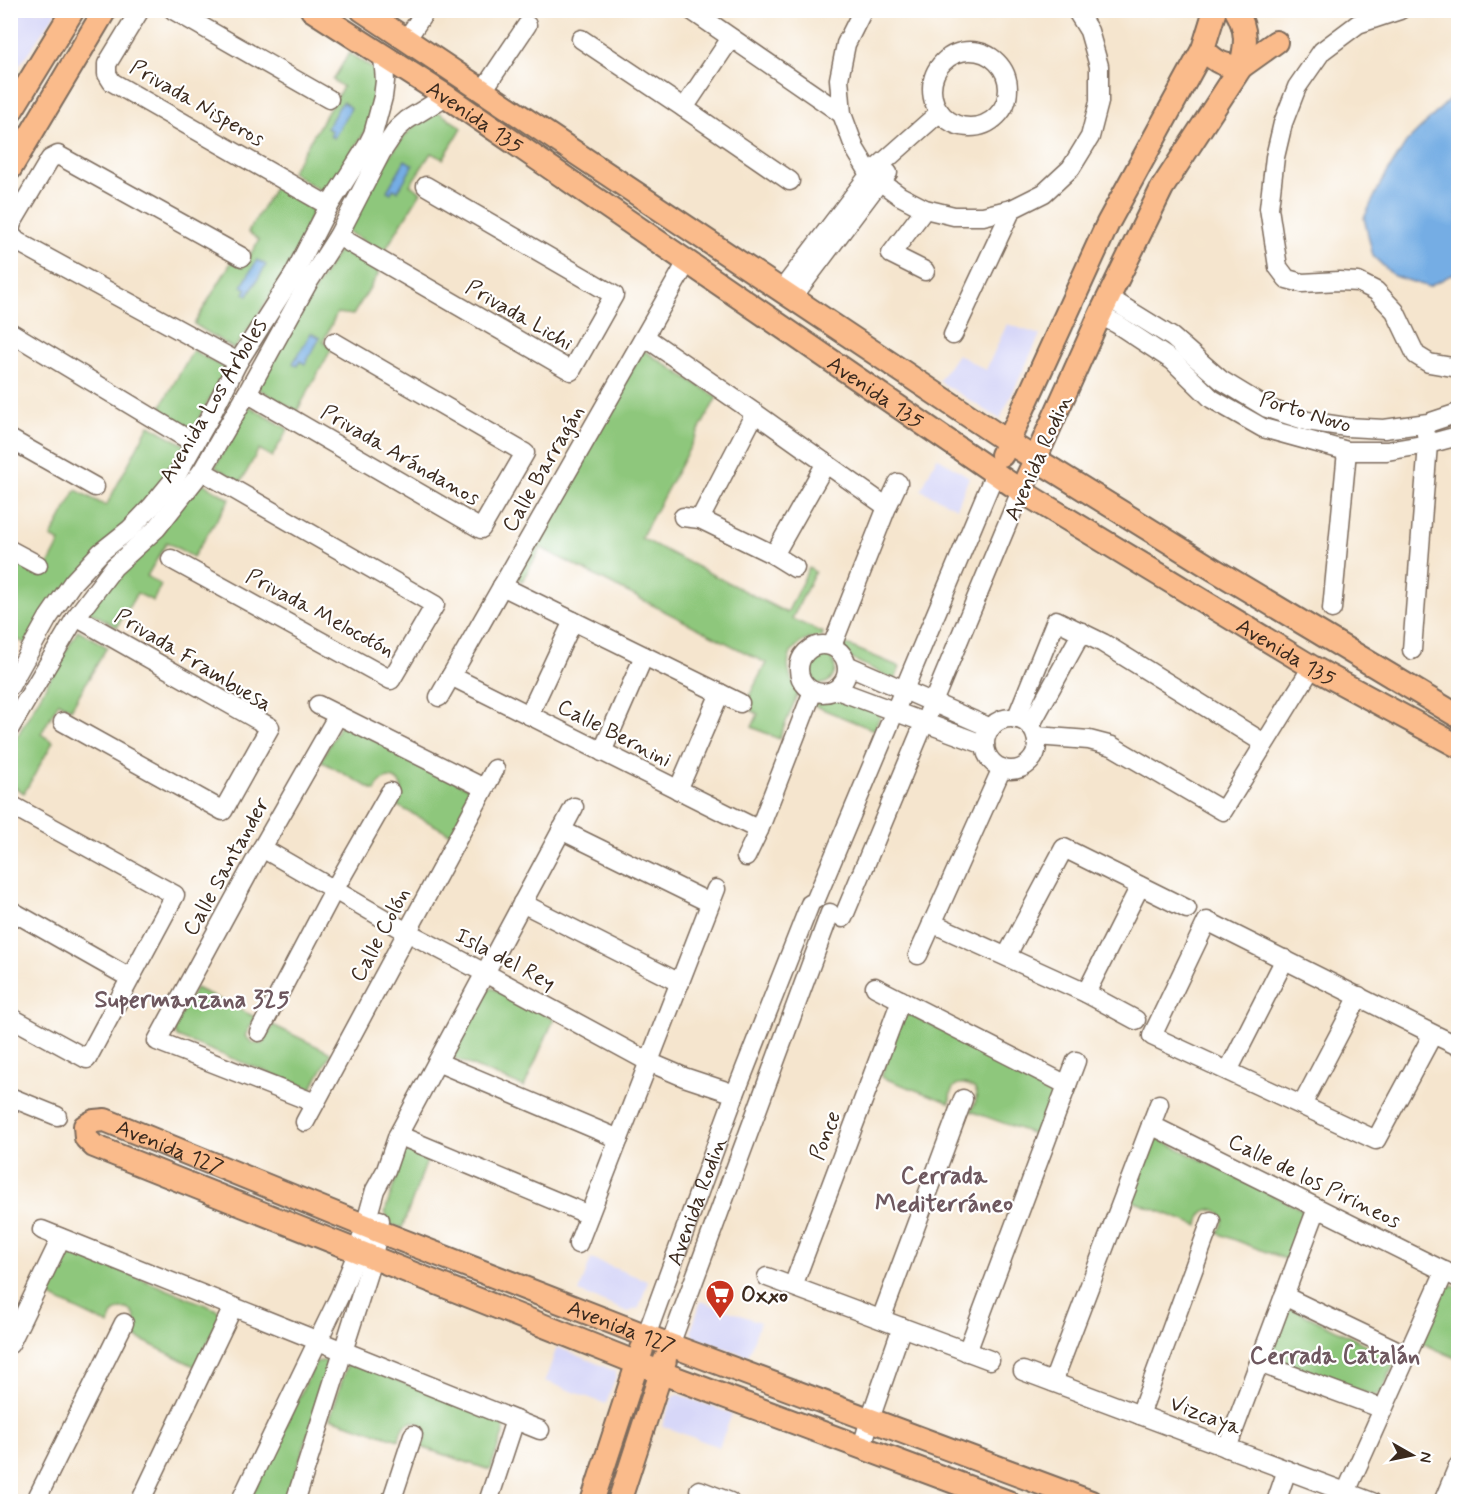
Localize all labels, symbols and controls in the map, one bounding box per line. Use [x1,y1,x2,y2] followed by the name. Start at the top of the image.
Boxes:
[125,54,270,154] street label: Privada Nisperos
[421,75,528,161] street label: Avenida 135
[460,274,578,358] street label: Privada Lichi
[153,313,274,489] street label: Avenida Los Arboles
[821,350,929,436] street label: Avenida 135
[1256,386,1355,440] street label: Porto Novo
[999,390,1079,525] street label: Avenida Rodin
[315,399,485,513] street label: Privada Arándanos
[496,400,592,538] street label: Calle Barragán
[241,563,399,665] street label: Privada Melocotón
[109,603,277,719] street label: Privada Frambuesa
[1231,612,1340,693] street label: Avenida 135
[552,693,676,775] street label: Calle Bernini
[177,792,277,941] street label: Calle Santander
[344,883,417,987] street label: Calle Colón
[450,922,560,998] street label: Isla del Rey
[94,985,290,1016] district label: Supermanzana 325
[804,1107,848,1164] street label: Ponce
[112,1114,227,1183] street label: Avenida 127
[1223,1128,1405,1236] street label: Calle de los Pirineos
[661,1133,734,1270] street label: Avenida Rodin
[875,1161,1013,1220] district label: Cerrada Mediterráneo
[704,1278,736,1320] supermarket icon: Oxxo
[741,1282,788,1310] place label: Oxxo
[563,1294,679,1362] street label: Avenida 127
[1250,1341,1420,1372] district label: Cerrada Catalán
[1166,1390,1246,1443] street label: Vizcaya
[1382,1425,1442,1485] north arrow
[1414,1450,1437,1464] text: N

